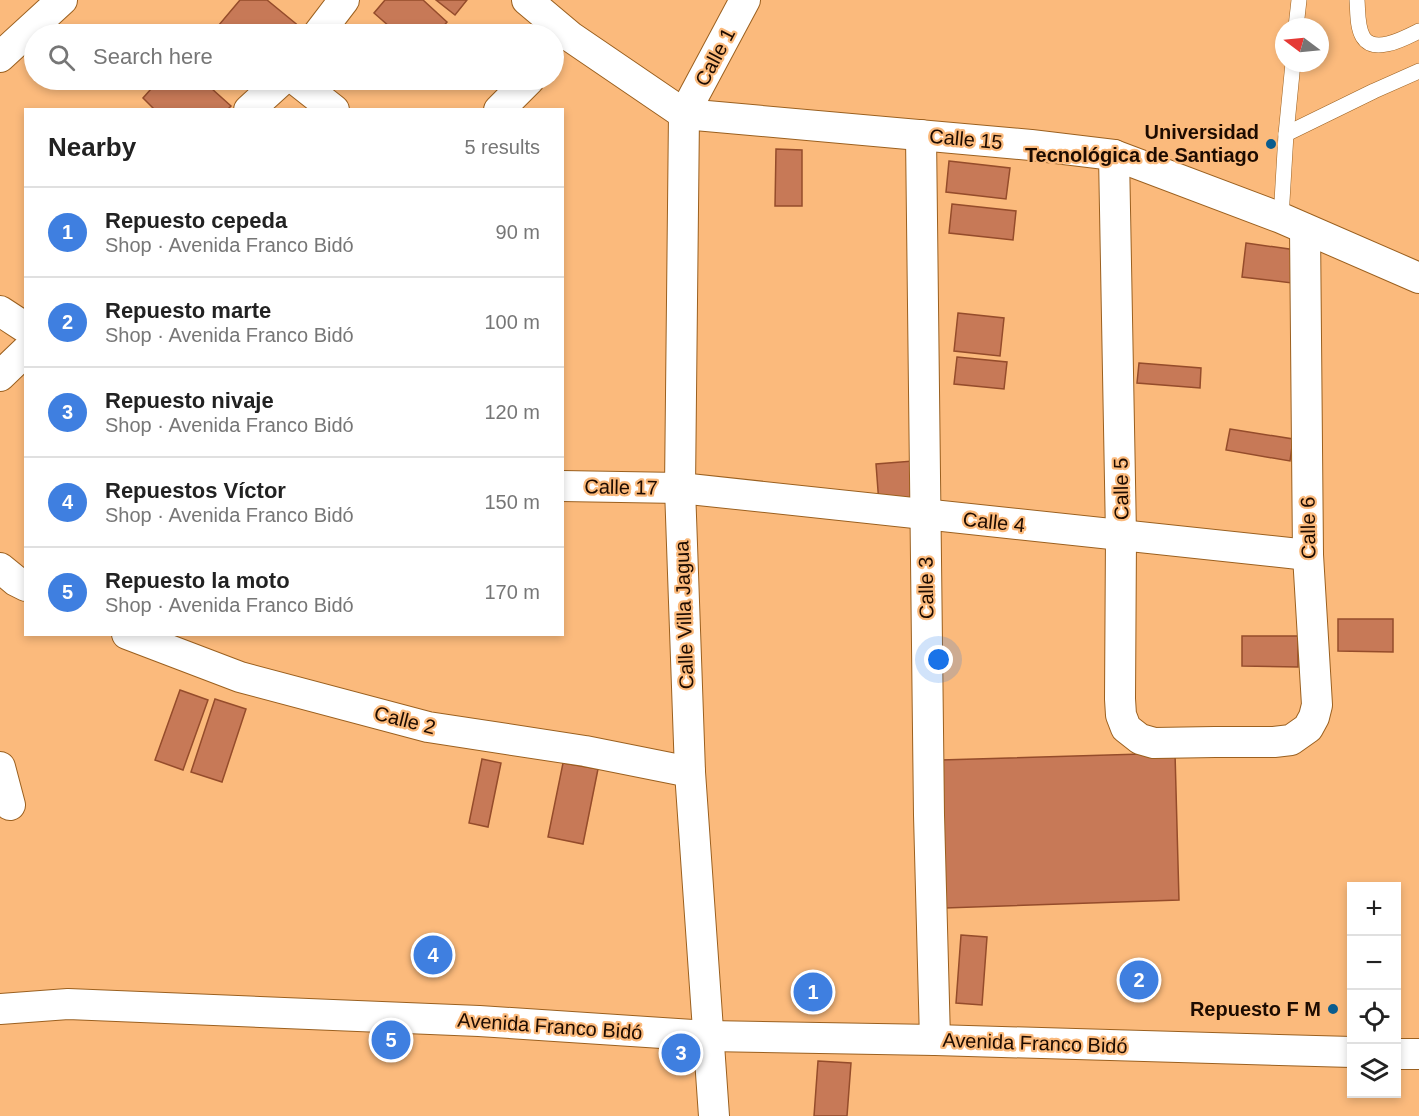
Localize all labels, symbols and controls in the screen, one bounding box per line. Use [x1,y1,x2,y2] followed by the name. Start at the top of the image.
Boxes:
[1275,18,1329,72] north arrow
[24,24,564,90] search box
[691,24,739,90] street label: Calle 1
[45,41,78,74] icon: search
[93,44,213,69] text: Search here
[1025,121,1259,166] place label: Universidad Tecnológica de Santiago
[928,125,1004,153] street label: Calle 15
[48,132,136,162] text: Nearby
[464,136,540,158] text: 5 results
[1264,137,1278,151] marker: Universidad Tecnológica de Santiago
[105,208,287,233] text: Repuesto cepeda
[62,221,73,243] text: 1
[496,221,540,243] text: 90 m
[105,234,354,256] text: Shop · Avenida Franco Bidó
[105,298,271,323] text: Repuesto marte
[62,311,73,333] text: 2
[484,311,540,333] text: 100 m
[105,324,354,346] text: Shop · Avenida Franco Bidó
[105,388,274,413] text: Repuesto nivaje
[62,401,73,423] text: 3
[484,401,540,423] text: 120 m
[105,414,354,436] text: Shop · Avenida Franco Bidó
[1109,458,1133,520] street label: Calle 5
[584,475,658,499] street label: Calle 17
[105,478,286,503] text: Repuestos Víctor
[62,491,73,513] text: 4
[484,491,540,513] text: 150 m
[1296,497,1320,559] street label: Calle 6
[105,504,354,526] text: Shop · Avenida Franco Bidó
[962,508,1026,536] street label: Calle 4
[670,539,698,690] street label: Calle Villa Jagua
[914,557,938,619] street label: Calle 3
[105,568,290,593] text: Repuesto la moto
[62,581,73,603] text: 5
[484,581,540,603] text: 170 m
[105,594,354,616] text: Shop · Avenida Franco Bidó
[924,645,953,674] your location
[372,702,438,738] street label: Calle 2
[1347,882,1401,1098] map controls
[1347,882,1401,936] button: +
[414,932,452,978] pin: 4
[1347,936,1401,990] button: −
[1120,958,1158,1002] pin: 2
[794,970,832,1014] pin: 1
[1347,990,1401,1044] button: locate
[1190,998,1321,1020] place label: Repuesto F M
[1326,1002,1340,1016] marker: Repuesto F M
[457,1009,643,1043] street label: Avenida Franco Bidó
[372,1018,410,1062] pin: 5
[942,1029,1128,1057] street label: Avenida Franco Bidó
[662,1030,700,1076] pin: 3
[1347,1044,1401,1098] button: layers

